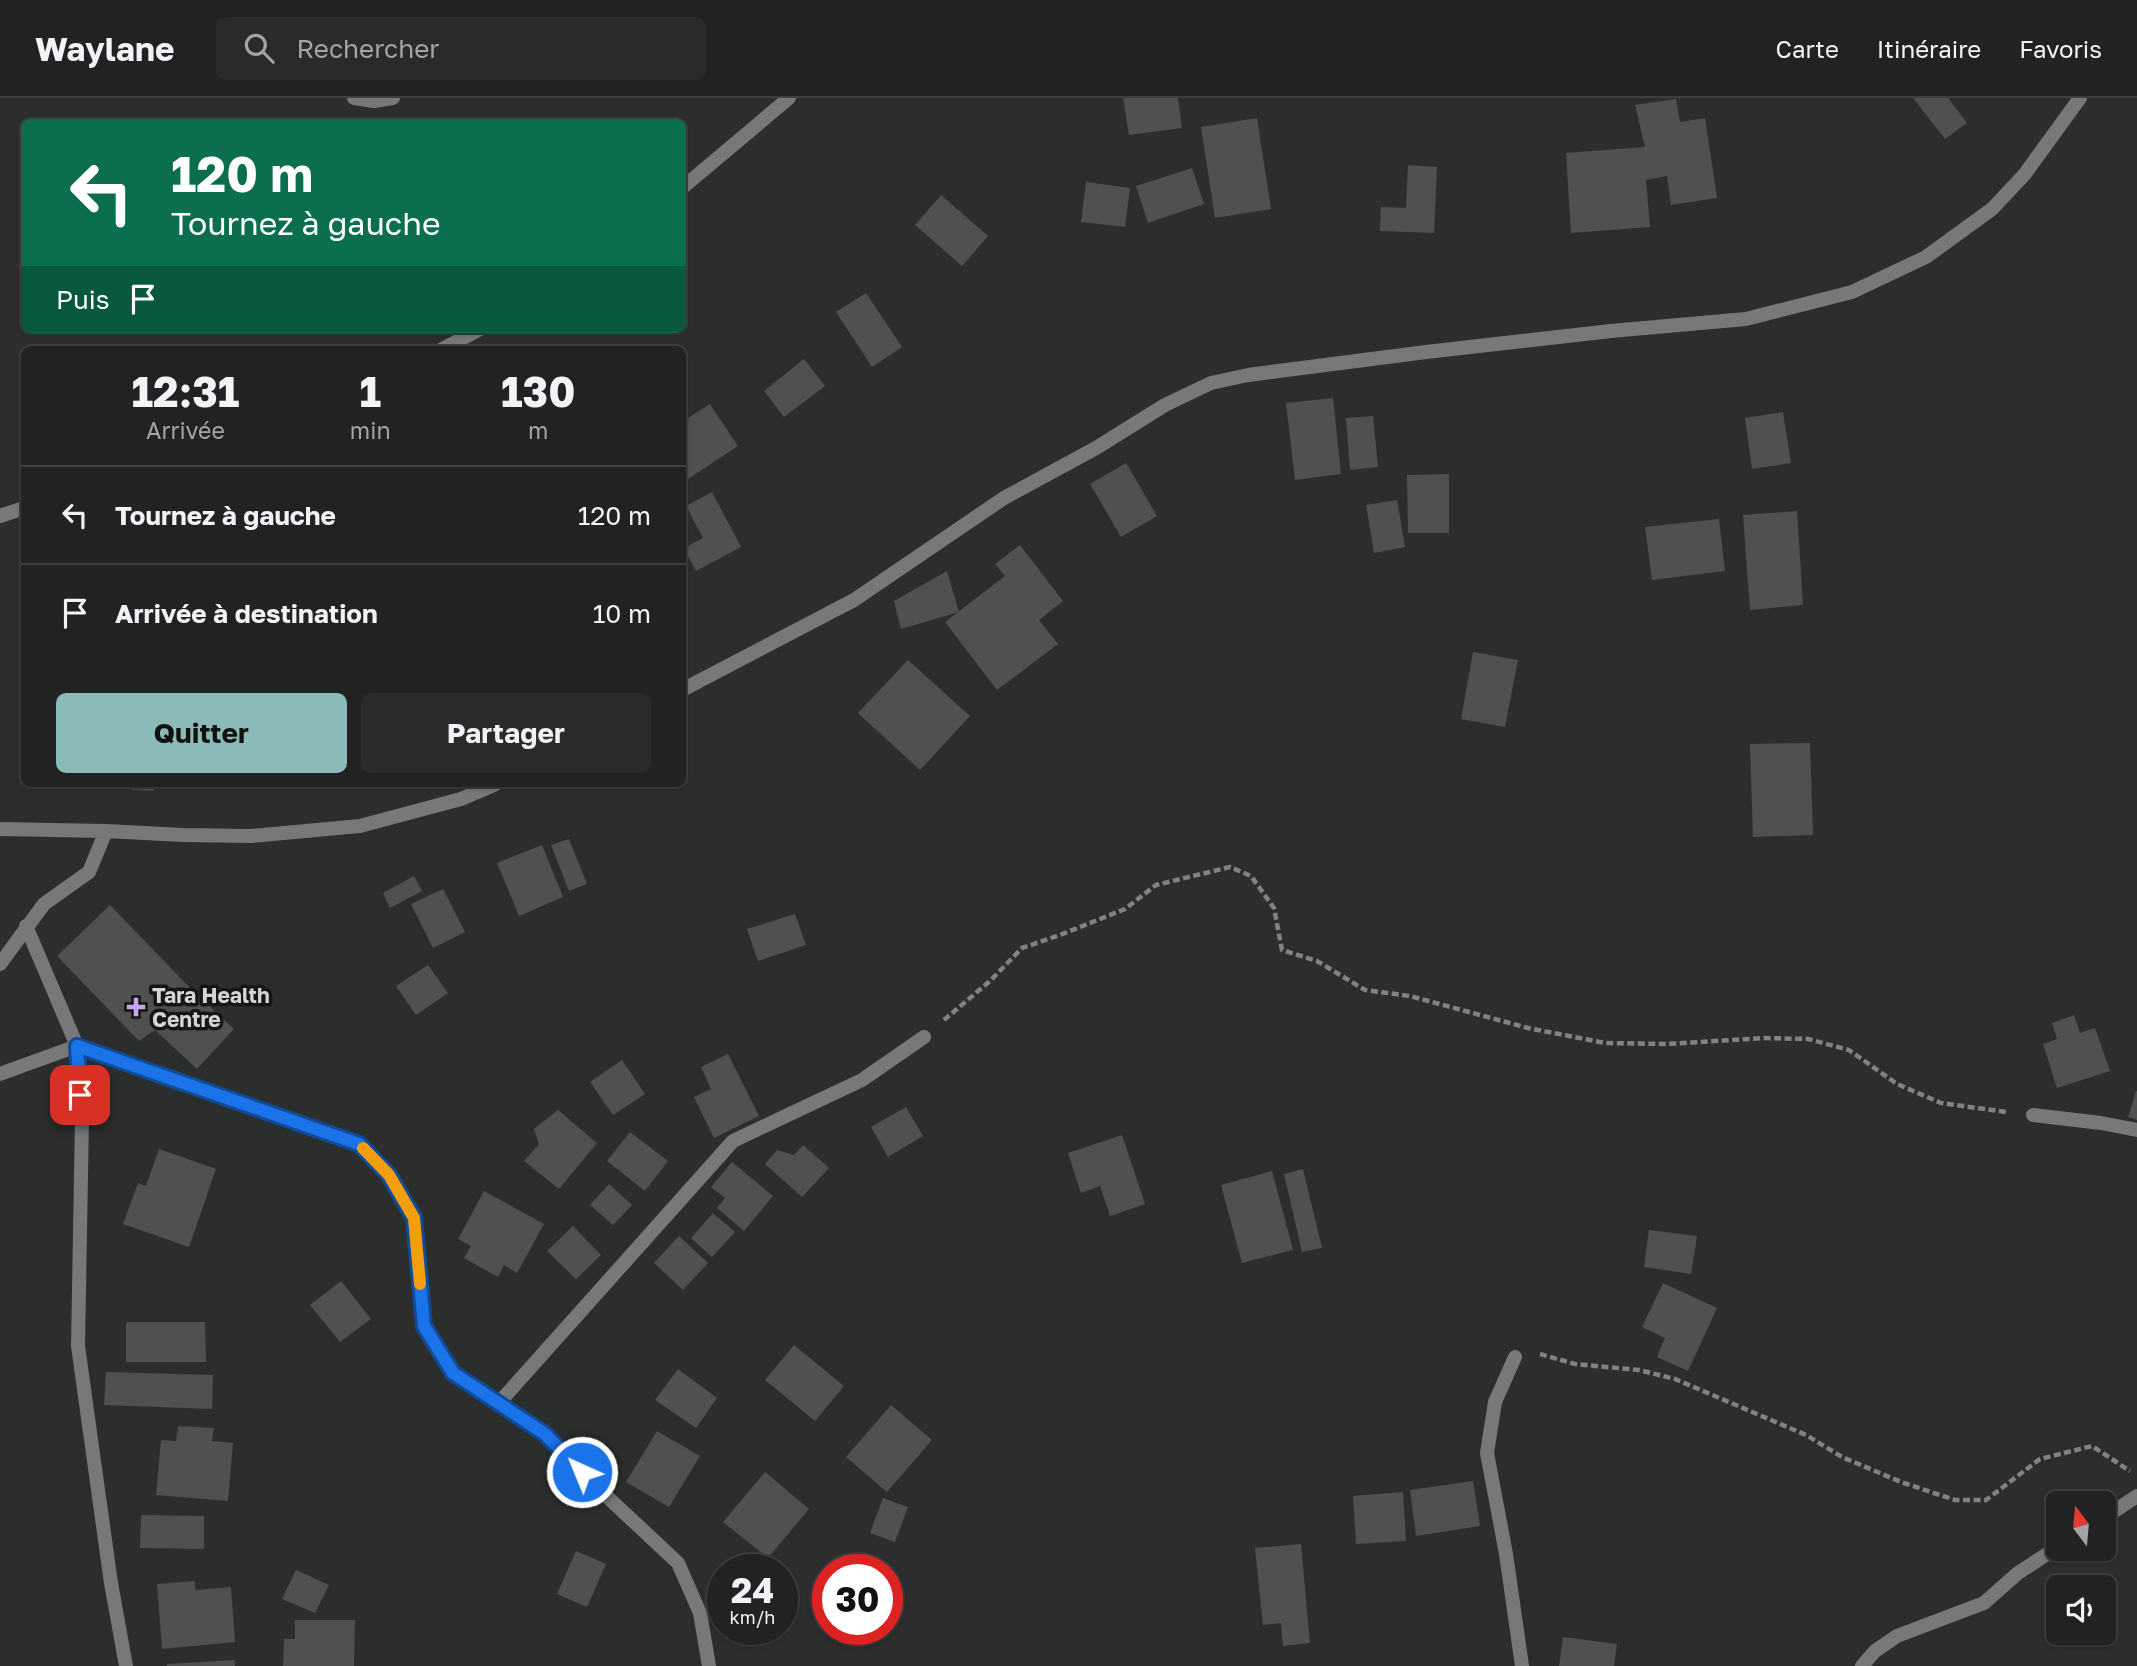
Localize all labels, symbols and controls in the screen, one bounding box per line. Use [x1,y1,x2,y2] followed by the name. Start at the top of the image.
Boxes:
[216,17,706,80] search box
[35,29,174,68] text: Waylane
[240,29,278,67] icon: search
[296,33,439,64] text: Rechercher
[1776,34,1839,63] text: Carte
[1877,34,1981,63] text: Itinéraire
[2019,34,2102,63] text: Favoris
[171,144,313,203] text: 120 m
[56,147,147,238] icon: left
[171,204,440,242] text: Tournez à gauche
[124,280,162,318] icon: arrive
[56,284,110,315] text: Puis
[131,366,239,416] text: 12:31
[359,366,381,416] text: 1
[501,366,576,416] text: 130
[146,416,225,444] text: Arrivée
[350,416,391,444] text: min
[528,416,548,444] text: m
[56,496,94,534] icon: left
[115,500,336,531] text: Tournez à gauche
[578,500,651,531] text: 120 m
[56,594,94,632] icon: arrive
[115,598,378,629] text: Arrivée à destination
[593,598,651,629] text: 10 m
[56,693,347,773] button: Quitter
[361,693,651,773] button: Partager
[152,982,270,1032] place label: Tara Health Centre
[126,997,146,1017] marker: Tara Health Centre
[50,1065,110,1125] pin
[61,1076,99,1114] icon: arrive
[545,1435,619,1509] position arrow
[2046,1491,2116,1561] north arrow
[2046,1491,2116,1645] map controls
[812,1554,903,1645] speed limit sign: 30
[731,1569,774,1611] text: 24
[2046,1575,2116,1645] button: sound
[730,1606,775,1628] text: km/h

